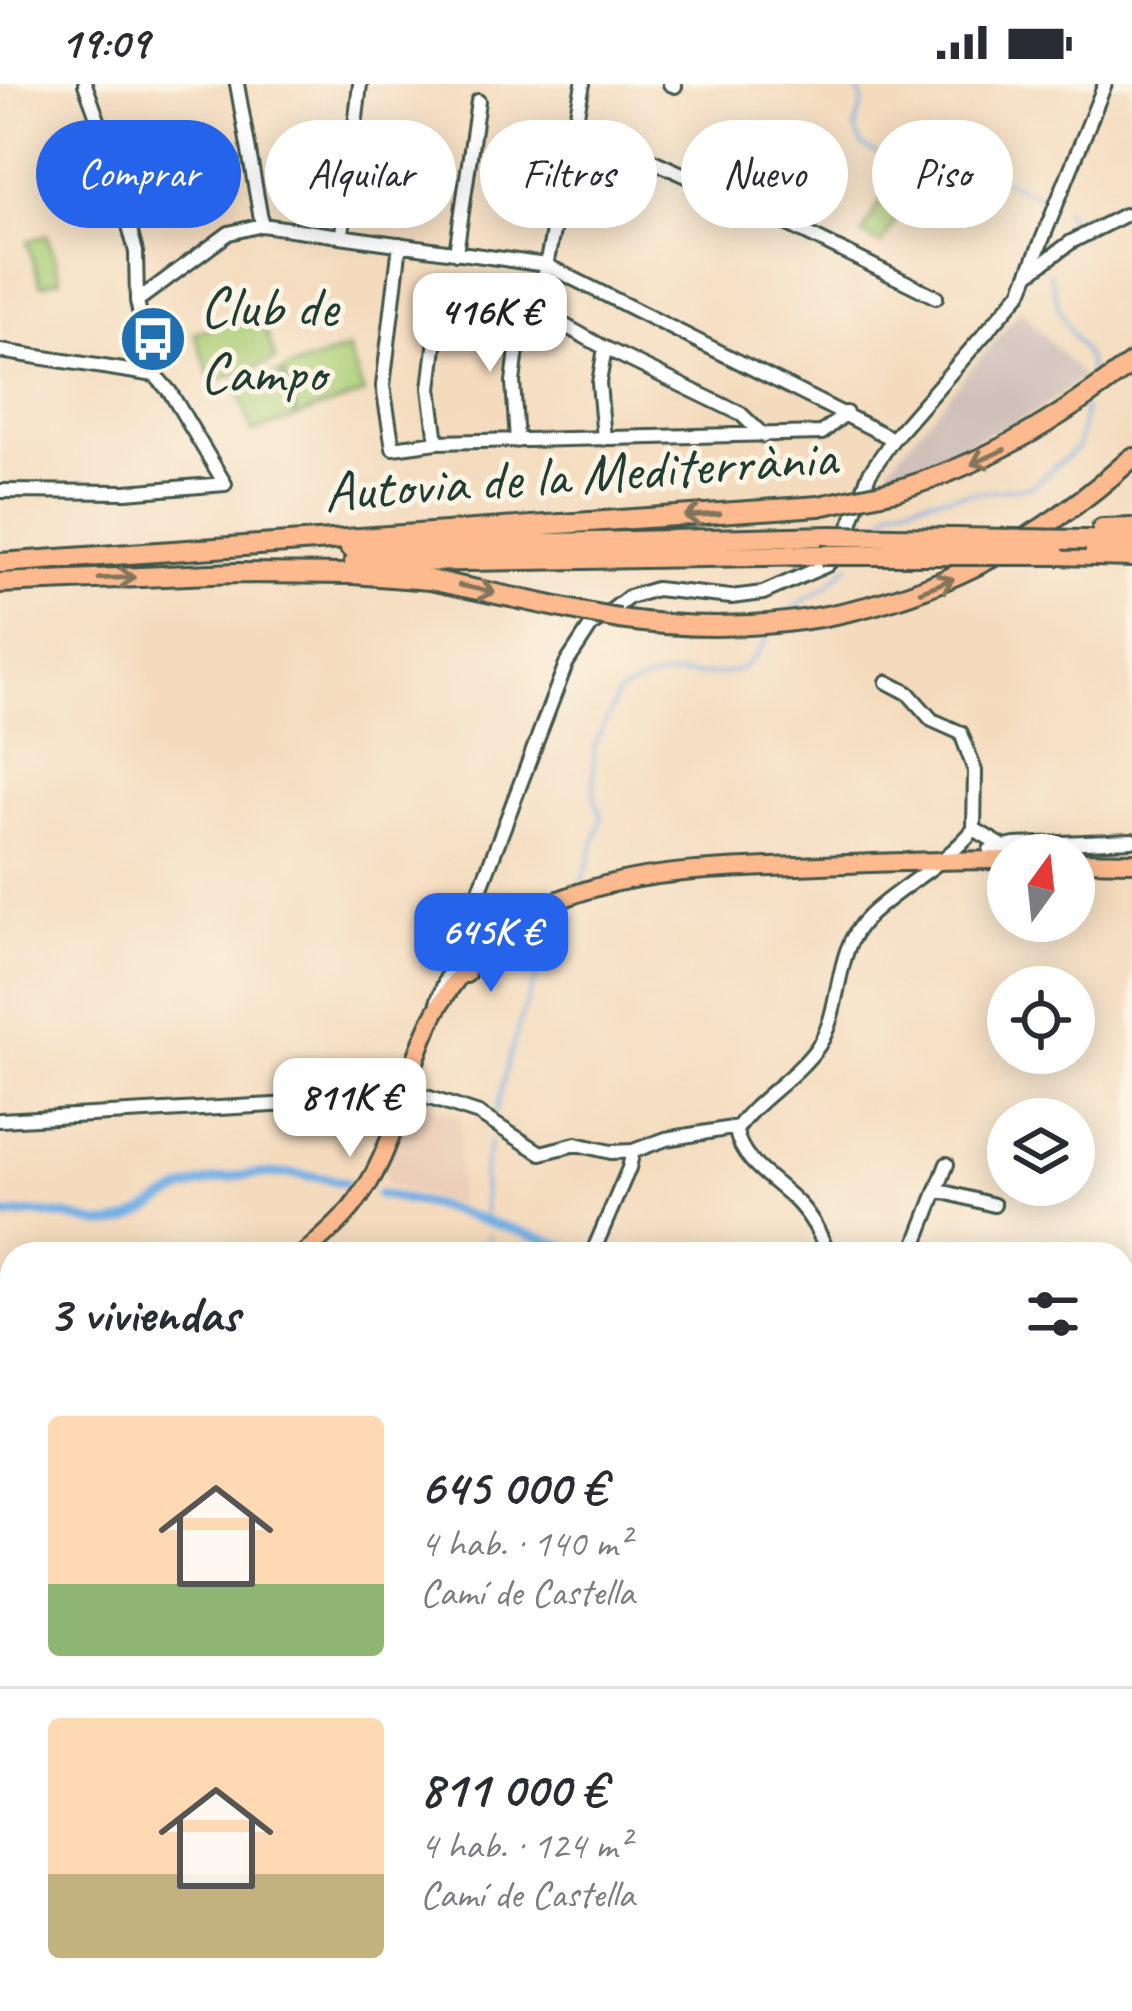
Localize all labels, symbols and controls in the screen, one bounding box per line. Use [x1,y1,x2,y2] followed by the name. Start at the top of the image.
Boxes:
[60,14,149,71] text: 19:09
[36,120,241,228] chip: Comprar
[265,120,456,228] chip: Alquilar
[480,120,657,228] chip: Filtros
[681,120,848,228] chip: Nuevo
[872,120,1013,228] chip: Piso
[200,271,341,409] place label: Club de Campo
[392,273,588,375] pin: 416K €
[440,287,540,336] text: 416K €
[118,304,188,374] bus stop icon: Club de Campo
[322,420,842,528] street label: Autovia de la Mediterrània
[971,447,1007,469] one-way arrow
[683,504,722,527] one-way arrow
[97,566,136,589] one-way arrow
[917,572,954,594] one-way arrow
[458,579,496,602] one-way arrow
[987,834,1095,942] north arrow
[987,834,1095,1206] map controls
[393,893,589,995] pin: 645K €
[441,907,541,956] text: 645K €
[987,966,1095,1074] button: locate
[252,1058,448,1160] pin: 811K €
[300,1072,400,1121] text: 811K €
[987,1098,1095,1206] button: layers
[1020,1281,1086,1347] icon: filters
[48,1282,239,1346] text: 3 viviendas
[420,1455,606,1519] text: 645 000 €
[144,1464,288,1608] icon: home
[420,1519,629,1568] text: 4 hab. · 140 m²
[420,1568,635,1617] text: Camí de Castella
[420,1757,605,1821] text: 811 000 €
[144,1766,288,1910] icon: home
[420,1821,629,1870] text: 4 hab. · 124 m²
[420,1870,635,1919] text: Camí de Castella

